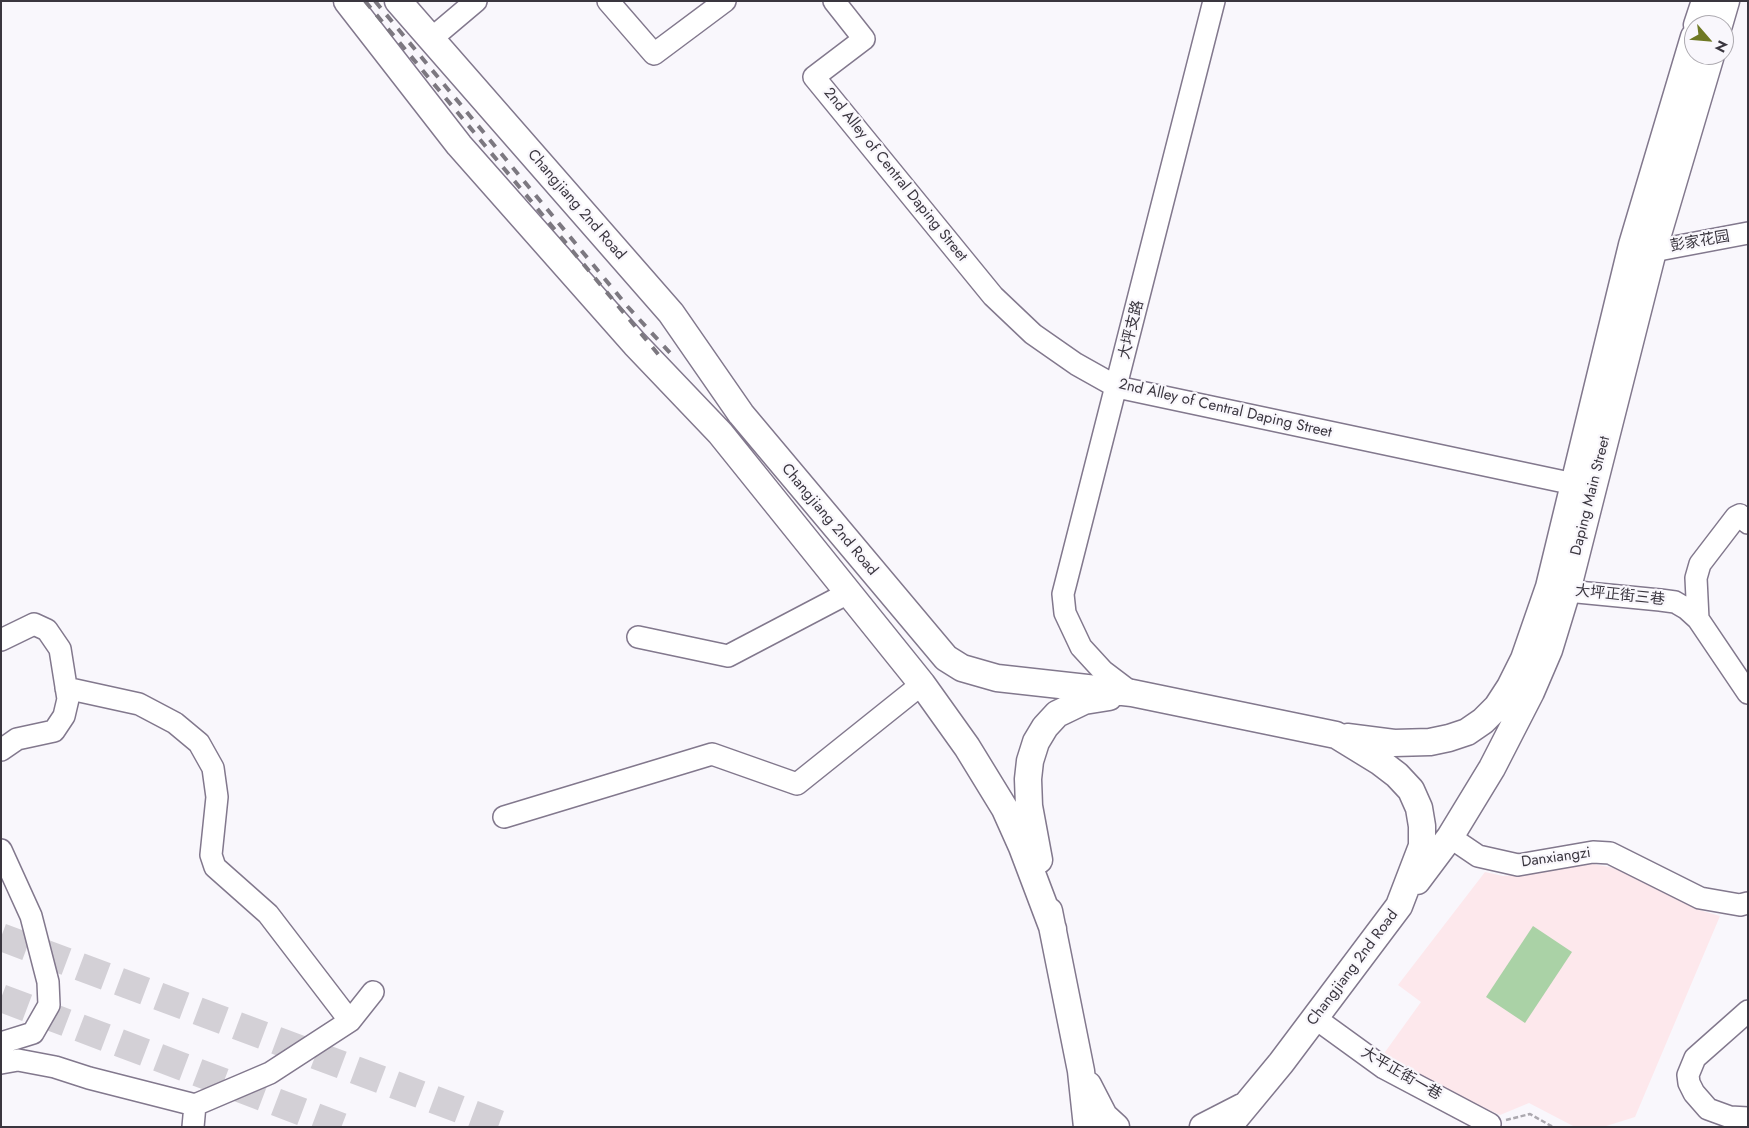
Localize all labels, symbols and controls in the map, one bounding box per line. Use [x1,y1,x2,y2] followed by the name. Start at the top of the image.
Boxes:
[1684,15,1734,65] north arrow
[1710,37,1733,56] text: N
[819,85,971,265] street label: 2nd Alley of Central Daping Street
[523,146,629,264] street label: Changjiang 2nd Road
[1669,228,1731,256] street label: 彭家花园
[1116,299,1148,361] street label: 大坪支路
[1117,376,1333,442] street label: 2nd Alley of Central Daping Street
[1567,435,1615,557] street label: Daping Main Street
[777,460,881,580] street label: Changjiang 2nd Road
[1574,582,1666,610] street label: 大坪正街三巷
[1520,844,1592,872] street label: Danxiangzi
[1304,907,1402,1029] street label: Changjiang 2nd Road
[1358,1044,1444,1104] street label: 大平正街一巷

